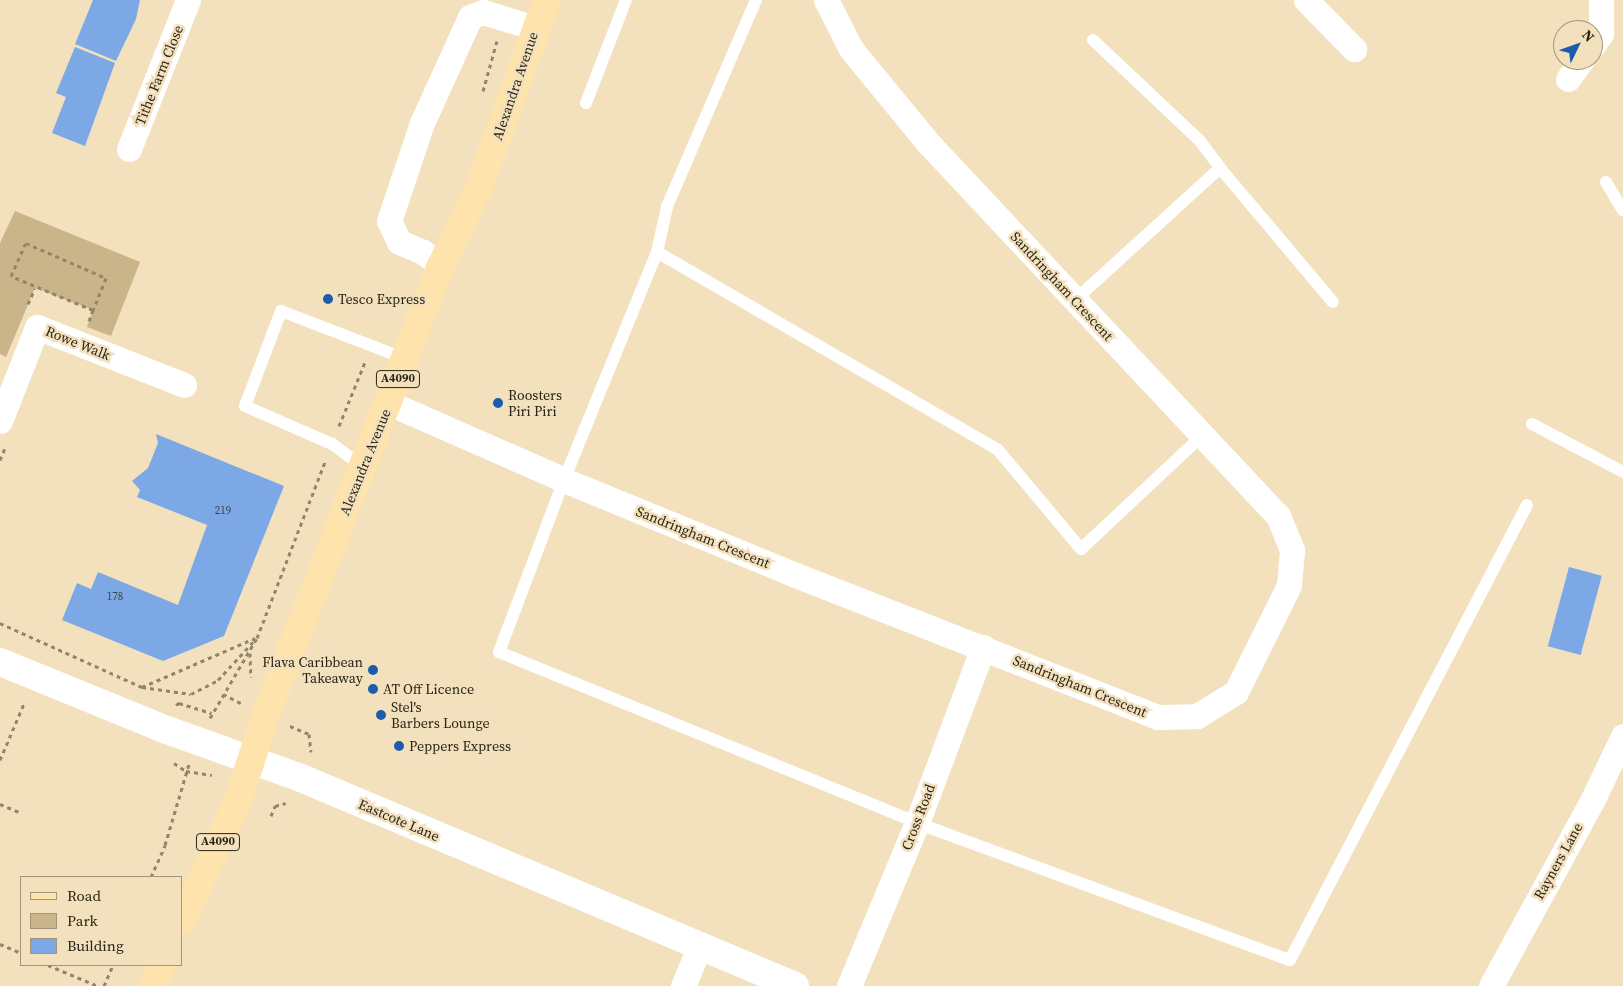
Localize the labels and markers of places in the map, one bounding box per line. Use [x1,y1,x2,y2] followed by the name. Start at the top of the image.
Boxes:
[338,291,425,307] place label: Tesco Express
[322,293,334,305] marker: Tesco Express
[508,387,562,420] place label: Roosters Piri Piri
[492,397,504,409] marker: Roosters Piri Piri
[262,654,363,686] place label: Flava Caribbean Takeaway
[367,664,379,676] marker: Flava Caribbean Takeaway
[383,681,474,697] place label: AT Off Licence
[367,683,379,695] marker: AT Off Licence
[391,699,490,732] place label: Stel's Barbers Lounge
[375,709,387,721] marker: Stel's Barbers Lounge
[409,738,511,754] place label: Peppers Express
[393,740,405,752] marker: Peppers Express

